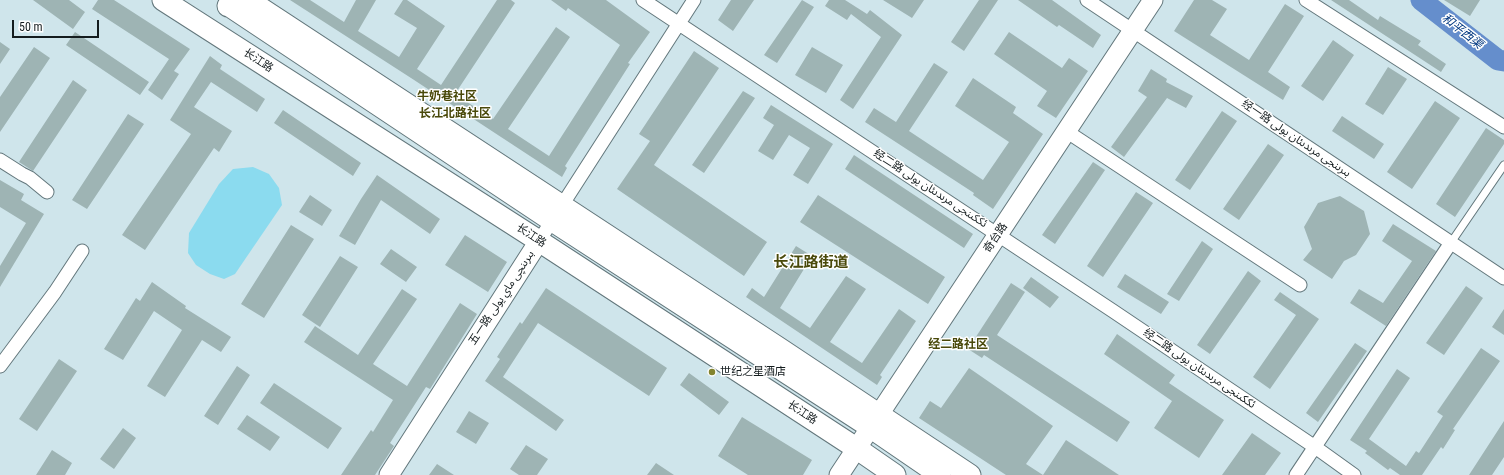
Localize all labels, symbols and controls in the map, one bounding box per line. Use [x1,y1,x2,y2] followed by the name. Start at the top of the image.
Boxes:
[14,12,101,38] scale bar
[1439,12,1485,52] water label: 和平西渠
[19,20,43,34] text: 50 m
[241,46,275,76] street label: 长江路
[417,90,477,104] district label: 牛奶巷社区
[1239,98,1353,180] street label: 经一路 بىرىنجى مرىدىئان يولى
[419,107,491,121] district label: 长江北路社区
[871,147,989,231] street label: 经二路 ئككىنجى مرىدىئان يولى
[514,221,548,251] street label: 长江路
[981,221,1011,255] street label: 奇台路
[467,248,537,348] street label: 五一路 بىرىنچى ماي يولى
[774,254,848,272] district label: 长江路街道
[1140,326,1258,412] street label: 经二路 ئككىنجى مرىدىئان يولى
[928,338,988,352] district label: 经二路社区
[720,365,786,379] place label: 世纪之星酒店
[707,367,717,377] marker: 世纪之星酒店
[785,398,819,428] street label: 长江路

